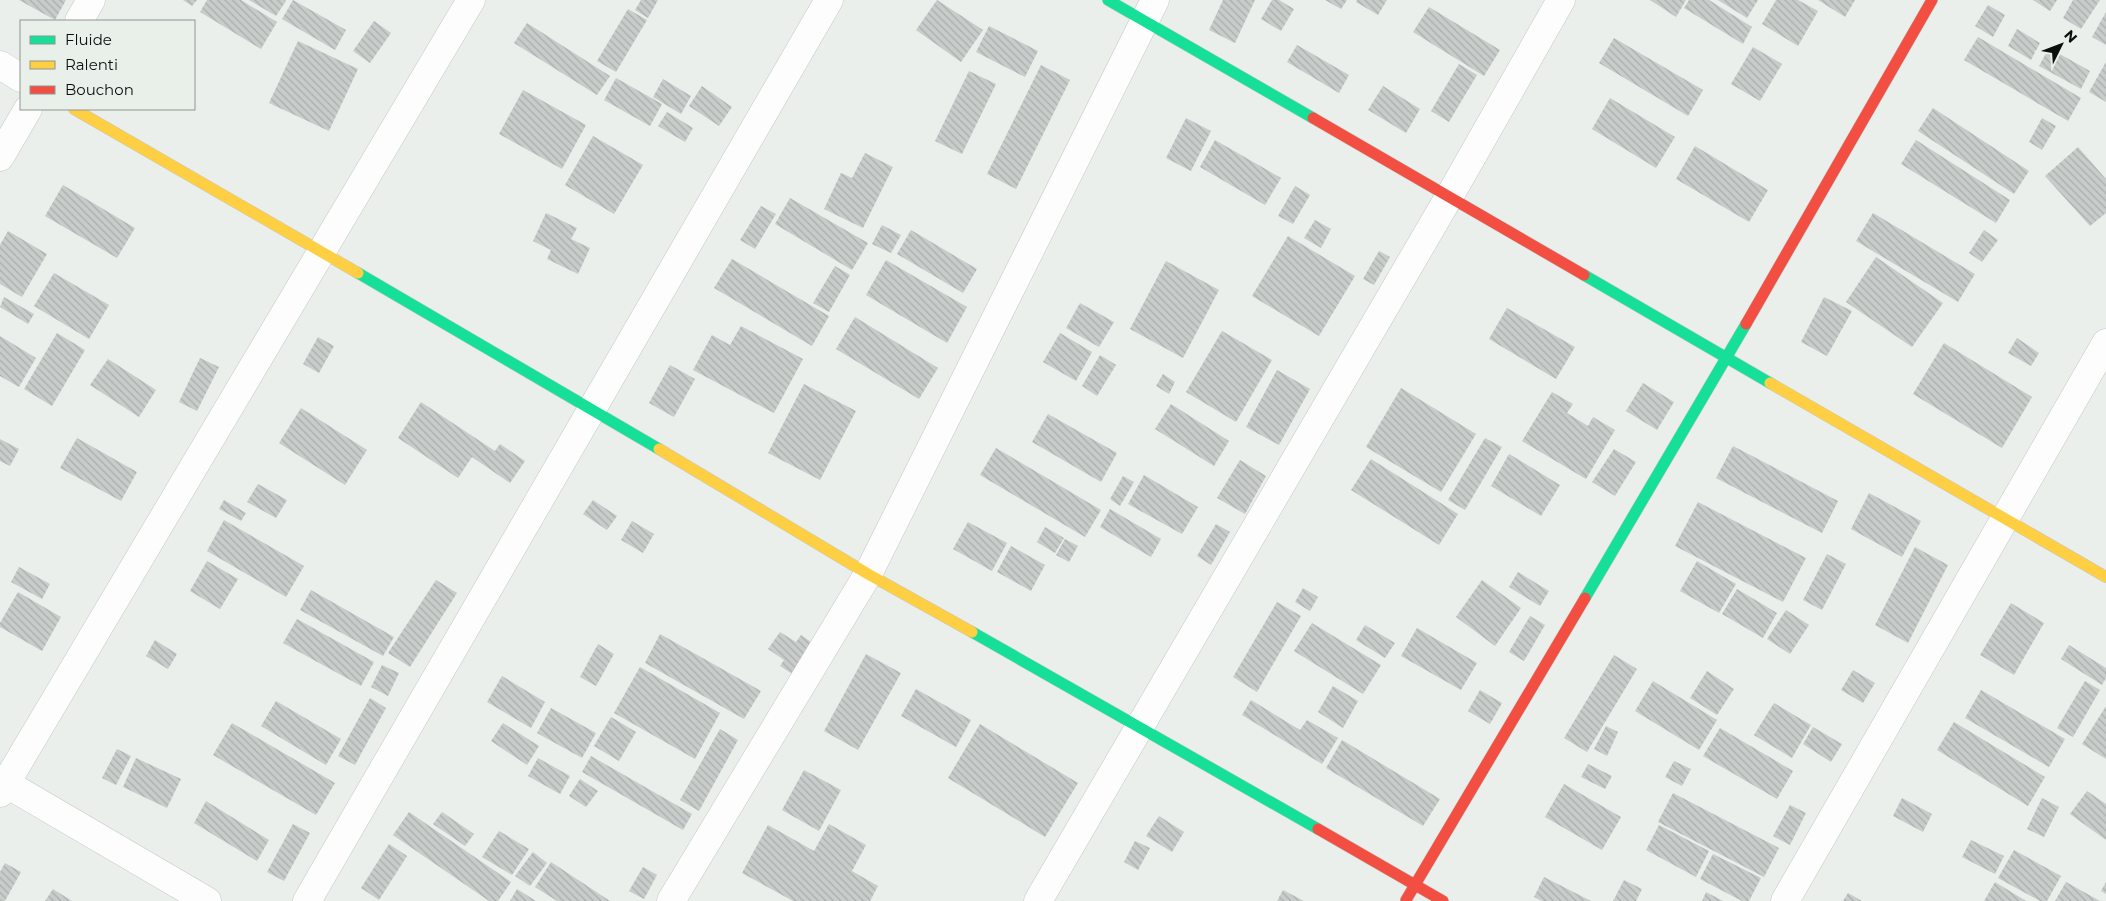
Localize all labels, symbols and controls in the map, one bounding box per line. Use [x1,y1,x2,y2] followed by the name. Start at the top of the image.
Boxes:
[20,20,195,110] legend
[2036,20,2086,70] north arrow
[2060,26,2081,47] text: N
[65,30,112,49] text: Fluide
[65,55,118,74] text: Ralenti
[65,80,134,99] text: Bouchon

